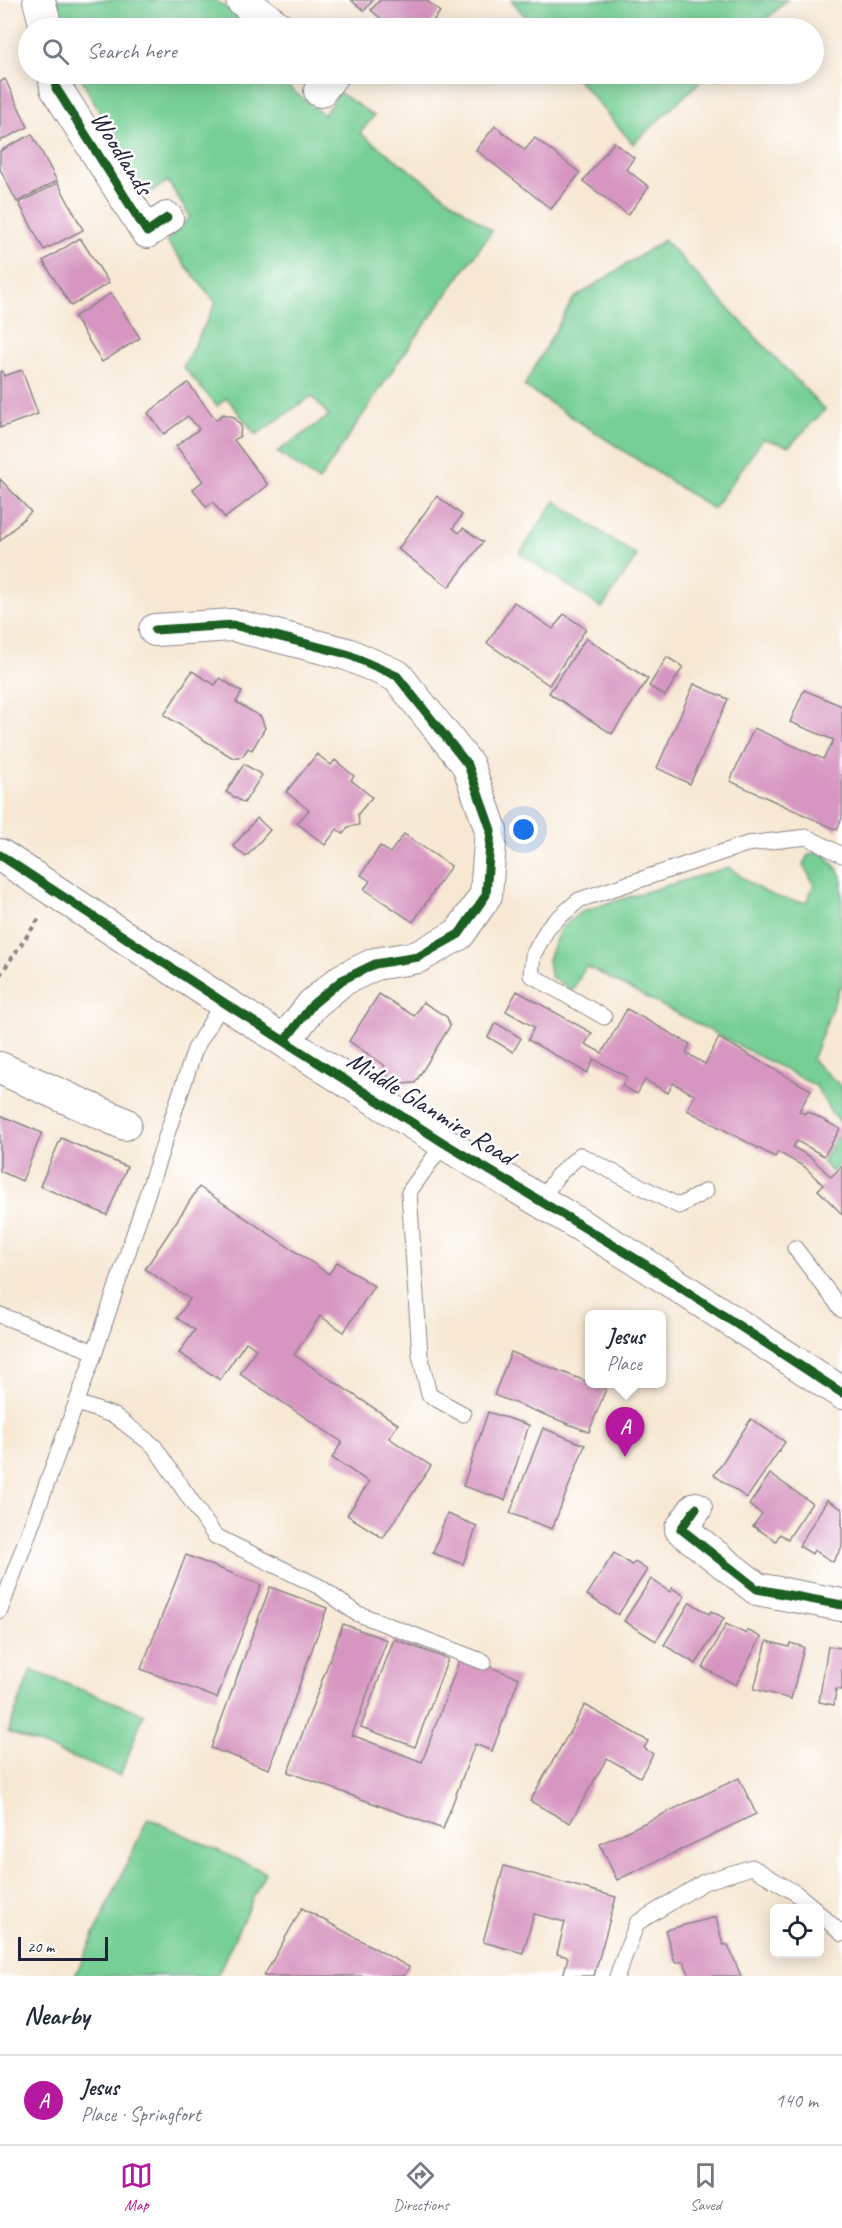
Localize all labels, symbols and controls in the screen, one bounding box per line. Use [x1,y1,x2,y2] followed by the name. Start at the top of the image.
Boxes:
[18,18,824,84] search box
[39,35,72,68] icon: search
[87,37,177,65] text: Search here
[83,105,162,203] street label: Woodlands
[509,815,538,844] your location
[341,1043,524,1175] street label: Middle Glanmire Road
[585,1310,666,1388] popup
[607,1323,644,1351] text: Jesus
[607,1351,642,1376] text: Place
[606,1408,644,1457] pin: A
[770,1904,824,1958] map controls
[770,1904,824,1958] button: locate
[18,1934,108,1962] scale bar
[27,1937,54,1957] text: 20 m
[24,1999,89,2032] text: Nearby
[81,2074,119,2102] text: Jesus
[38,2088,49,2113] text: A
[775,2088,818,2113] text: 140 m
[81,2102,201,2127] text: Place · Springfort
[120,2159,153,2215] tab: Map
[393,2159,449,2215] tab: Directions
[689,2159,722,2215] tab: Saved

